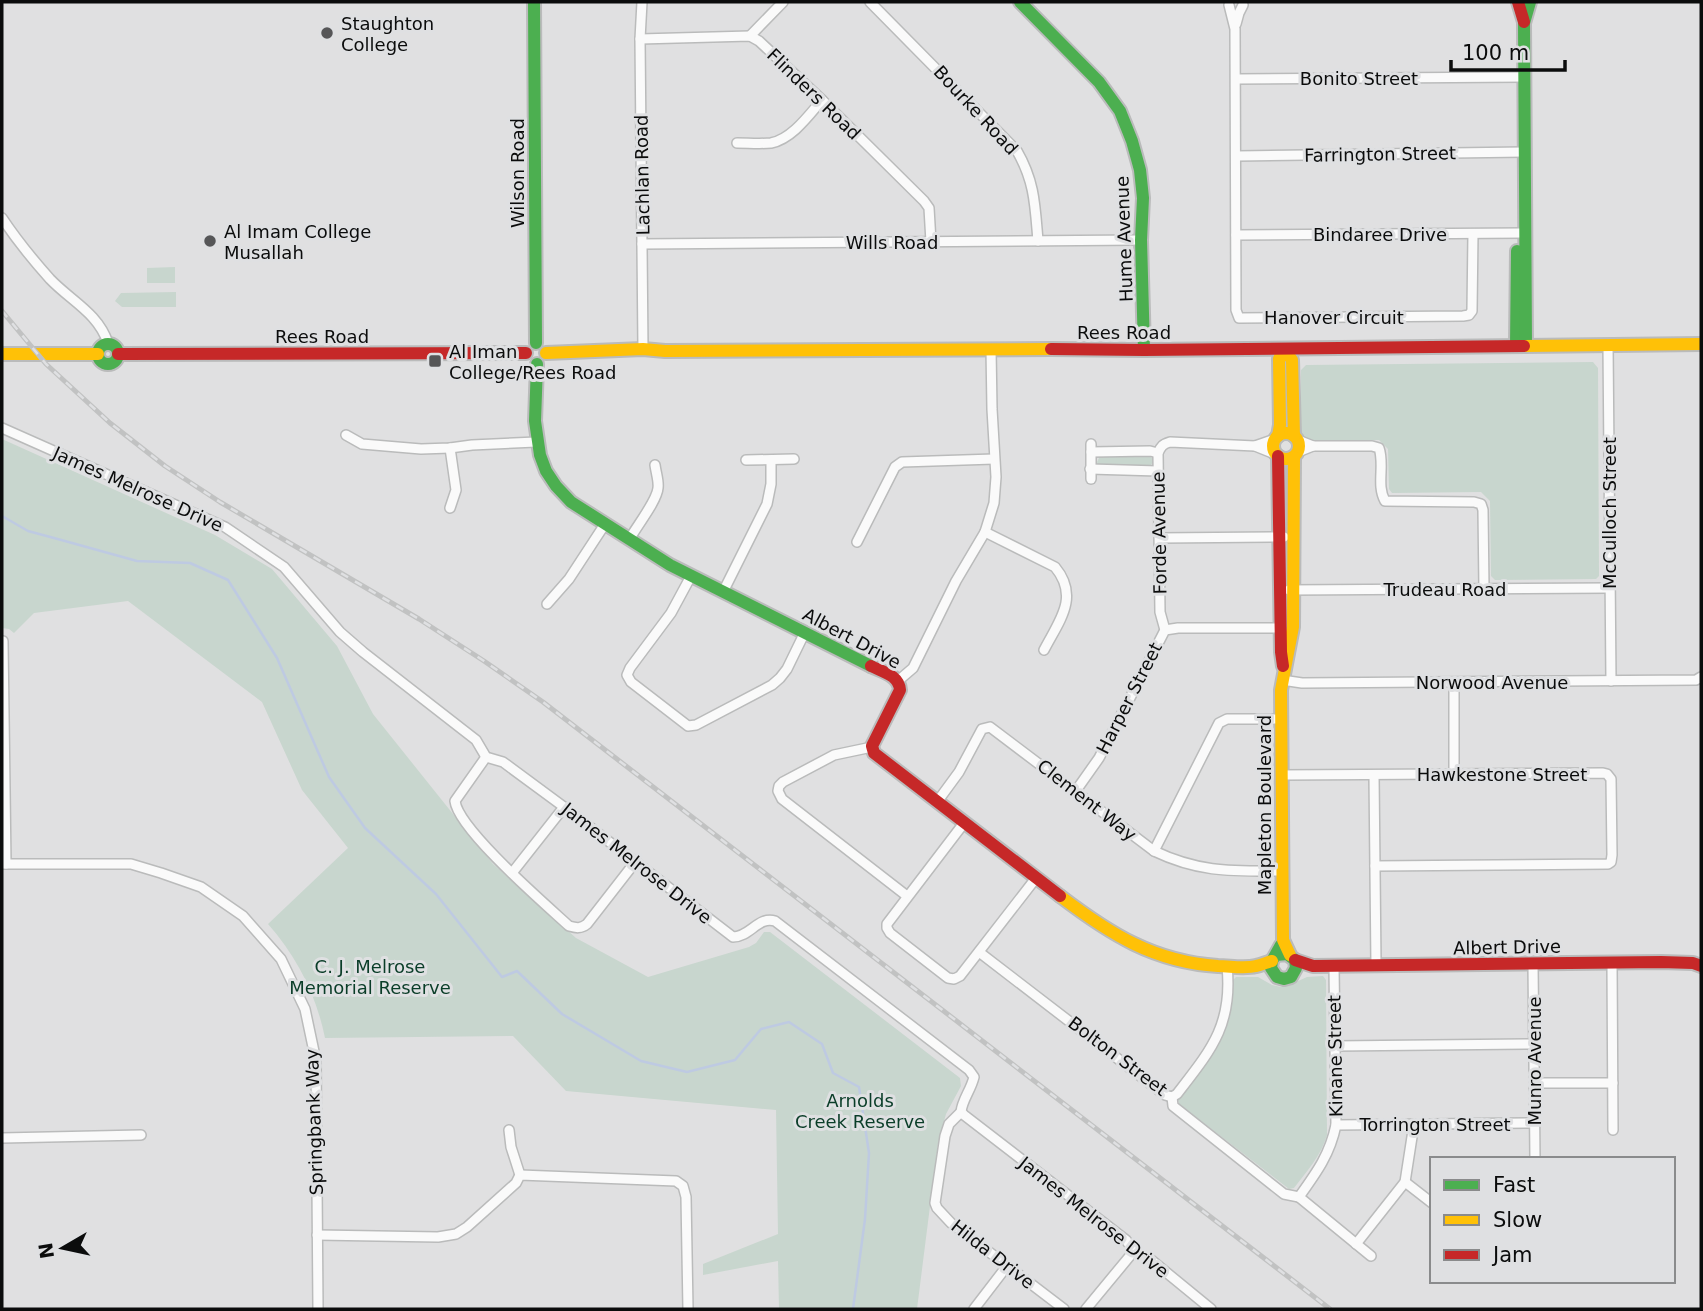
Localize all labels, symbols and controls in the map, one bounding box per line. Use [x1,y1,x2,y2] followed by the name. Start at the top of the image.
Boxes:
[341,13,434,55] place label: Staughton College
[319,25,335,41] marker: Staughton College
[1451,28,1565,72] scale bar
[1462,41,1529,65] text: 100 m
[763,44,865,144] street label: Flinders Road
[929,61,1023,159] street label: Bourke Road
[1300,68,1418,89] street label: Bonito Street
[630,114,654,236] street label: Lachlan Road
[507,118,528,228] street label: Wilson Road
[1304,142,1456,166] street label: Farrington Street
[1111,176,1137,302] street label: Hume Avenue
[224,221,371,263] place label: Al Imam College Musallah
[1313,224,1447,245] street label: Bindaree Drive
[846,232,938,253] street label: Wills Road
[202,233,218,249] marker: Al Imam College Musallah
[1264,307,1404,328] street label: Hanover Circuit
[1077,322,1171,343] street label: Rees Road
[275,326,369,347] street label: Rees Road
[449,341,616,383] place label: Al Iman College/Rees Road
[427,353,443,369] marker: Al Iman College/Rees Road
[1599,437,1620,589] street label: McCulloch Street
[49,442,226,536] street label: James Melrose Drive
[1147,471,1171,595] street label: Forde Avenue
[1383,579,1507,600] street label: Trudeau Road
[799,603,905,673] street label: Albert Drive
[1092,639,1166,757] street label: Harper Street
[1416,672,1568,693] street label: Norwood Avenue
[1254,715,1275,895] street label: Mapleton Boulevard
[1033,755,1141,845] street label: Clement Way
[1417,764,1587,785] street label: Hawkestone Street
[557,798,716,928] street label: James Melrose Drive
[1453,936,1561,958] street label: Albert Drive
[289,956,451,998] park label: C. J. Melrose Memorial Reserve
[1323,995,1347,1117] street label: Kinane Street
[1524,997,1545,1125] street label: Munro Avenue
[1064,1012,1172,1100] street label: Bolton Street
[301,1048,327,1196] street label: Springbank Way
[795,1090,925,1132] park label: Arnolds Creek Reserve
[1358,1114,1511,1135] street label: Torrington Street
[1014,1152,1173,1282] street label: James Melrose Drive
[1430,1157,1675,1283] legend
[1493,1173,1535,1197] text: Fast
[1493,1208,1542,1232] text: Slow
[28,1213,98,1283] north arrow
[947,1215,1039,1293] street label: Hilda Drive
[34,1241,58,1260] text: N
[1491,1243,1533,1267] text: Jam

